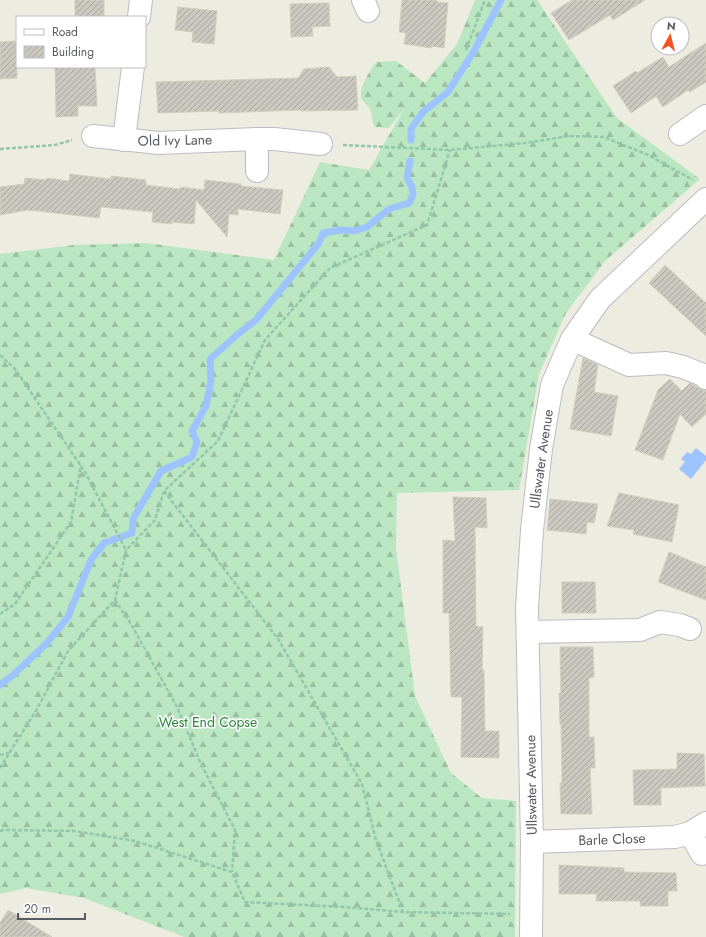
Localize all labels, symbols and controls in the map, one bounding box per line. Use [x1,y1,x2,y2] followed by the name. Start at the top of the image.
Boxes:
[16,16,146,68] legend
[650,16,690,56] north arrow
[666,18,677,35] text: N
[52,23,78,41] text: Road
[52,43,94,61] text: Building
[138,129,212,151] street label: Old Ivy Lane
[524,408,558,510] street label: Ullswater Avenue
[159,712,257,732] park label: West End Copse
[520,735,542,835] street label: Ullswater Avenue
[578,828,646,850] street label: Barle Close
[18,895,85,921] scale bar
[24,900,51,918] text: 20 m

